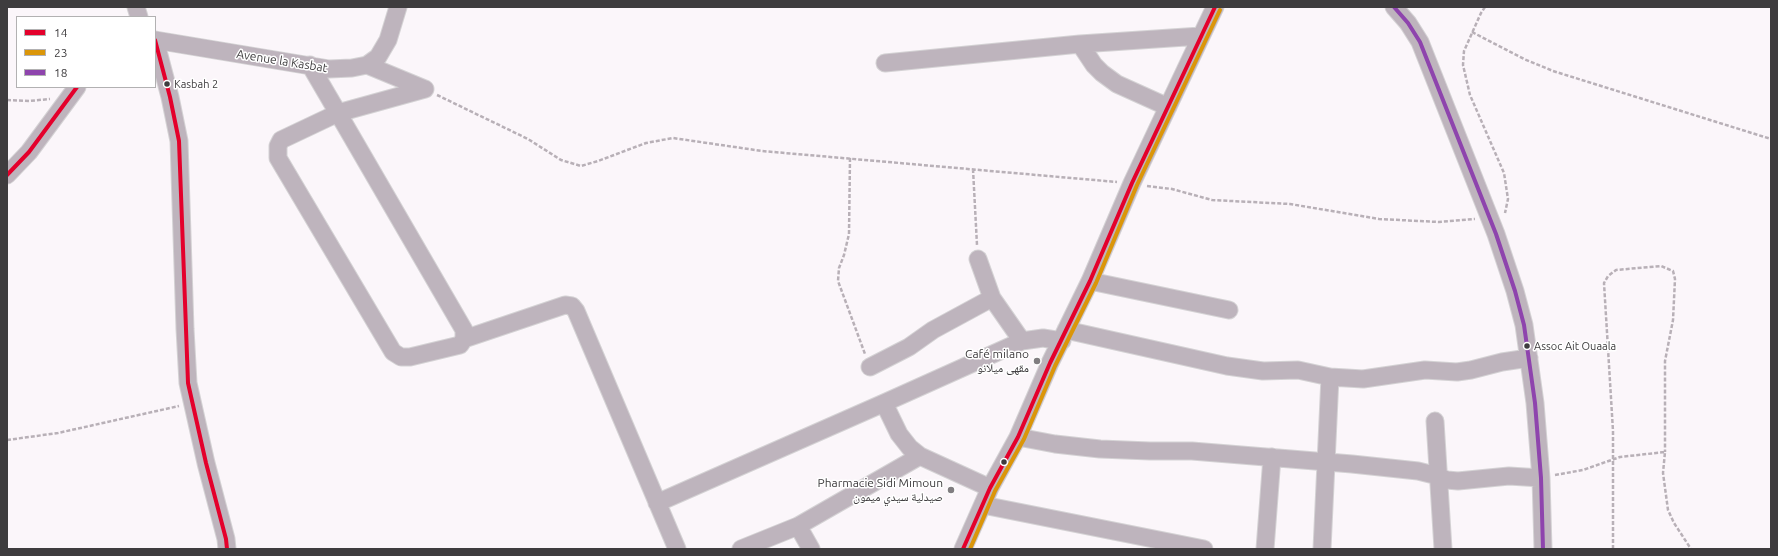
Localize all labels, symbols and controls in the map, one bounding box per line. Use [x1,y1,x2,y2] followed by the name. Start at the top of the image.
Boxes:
[16,16,156,88] legend
[54,26,68,39] text: 14
[54,46,68,59] text: 23
[236,47,328,75] street label: Avenue la Kasbat
[54,66,68,79] text: 18
[174,77,218,91] place label: Kasbah 2
[162,79,172,89] marker: Kasbah 2
[1534,339,1616,353] place label: Assoc Ait Ouaala
[1522,341,1532,351] marker: Assoc Ait Ouaala
[965,347,1029,375] place label: Café milano مقهى ميلانو
[1032,356,1042,366] marker: Café milano مقهى ميلانو
[999,457,1009,467] unlabelled marker
[818,476,943,504] place label: Pharmacie Sidi Mimoun صيدلية سيدي ميمون
[946,485,956,495] marker: Pharmacie Sidi Mimoun صيدلية سيدي ميمون

